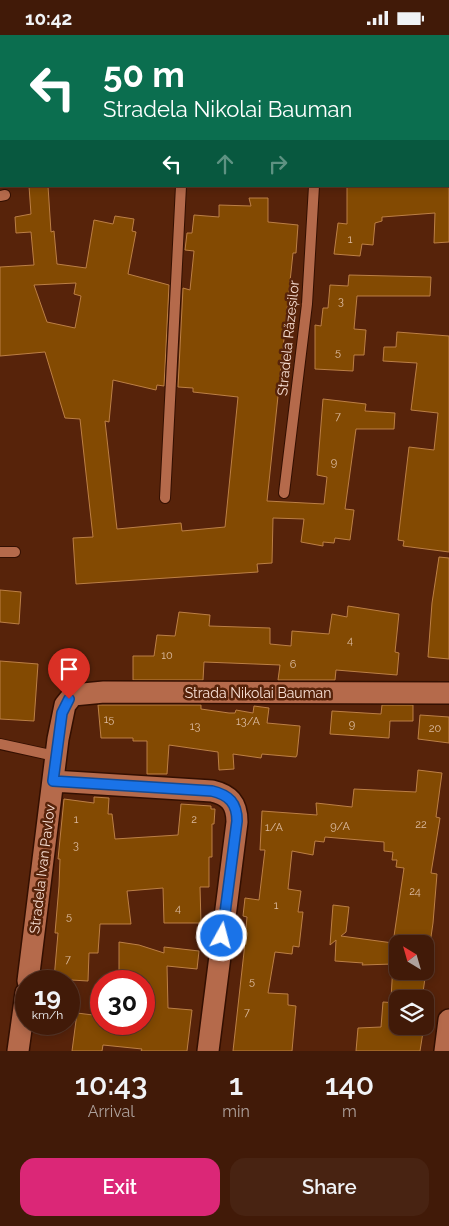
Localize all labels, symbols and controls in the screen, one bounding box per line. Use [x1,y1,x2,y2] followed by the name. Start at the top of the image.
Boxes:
[25,7,72,29] text: 10:42
[103,54,185,95] text: 50 m
[20,55,85,120] icon: left
[103,96,352,122] text: Stradela Nikolai Bauman
[158,150,186,178] icon: left
[211,150,239,178] icon: ahead
[264,150,292,178] icon: right
[348,233,353,246] house number: 1
[274,279,302,397] street label: Stradela Răzeșilor
[338,295,344,308] house number: 3
[335,346,341,359] house number: 5
[335,410,341,423] house number: 7
[331,456,337,469] house number: 9
[347,634,353,647] house number: 4
[48,648,90,699] pin
[161,649,173,662] house number: 10
[55,655,83,683] icon: arrive
[290,658,297,671] house number: 6
[185,685,331,701] street label: Strada Nikolai Bauman
[104,713,114,726] house number: 15
[236,715,260,728] house number: 13/A
[349,718,355,731] house number: 9
[190,720,200,733] house number: 13
[429,722,441,735] house number: 20
[26,803,58,935] street label: Stradela Ivan Pavlov
[74,813,79,826] house number: 1
[191,813,197,826] house number: 2
[415,818,427,831] house number: 22
[330,820,350,833] house number: 9/A
[265,821,284,834] house number: 1/A
[73,839,79,852] house number: 3
[409,885,421,898] house number: 24
[274,899,279,912] house number: 1
[175,902,181,915] house number: 4
[195,909,247,961] position arrow
[66,910,72,923] house number: 5
[389,935,434,980] north arrow
[389,935,434,1035] map controls
[65,953,71,966] house number: 7
[90,970,155,1035] speed limit sign: 30
[249,975,255,988] house number: 5
[34,981,61,1011] text: 19
[389,990,434,1035] button: layers
[244,1006,250,1019] house number: 7
[32,1008,63,1022] text: km/h
[75,1067,147,1102] text: 10:43
[229,1067,243,1102] text: 1
[325,1067,374,1102] text: 140
[88,1102,135,1121] text: Arrival
[222,1102,250,1121] text: min
[342,1102,357,1121] text: m
[20,1158,220,1216] button: Exit
[230,1158,429,1216] button: Share

